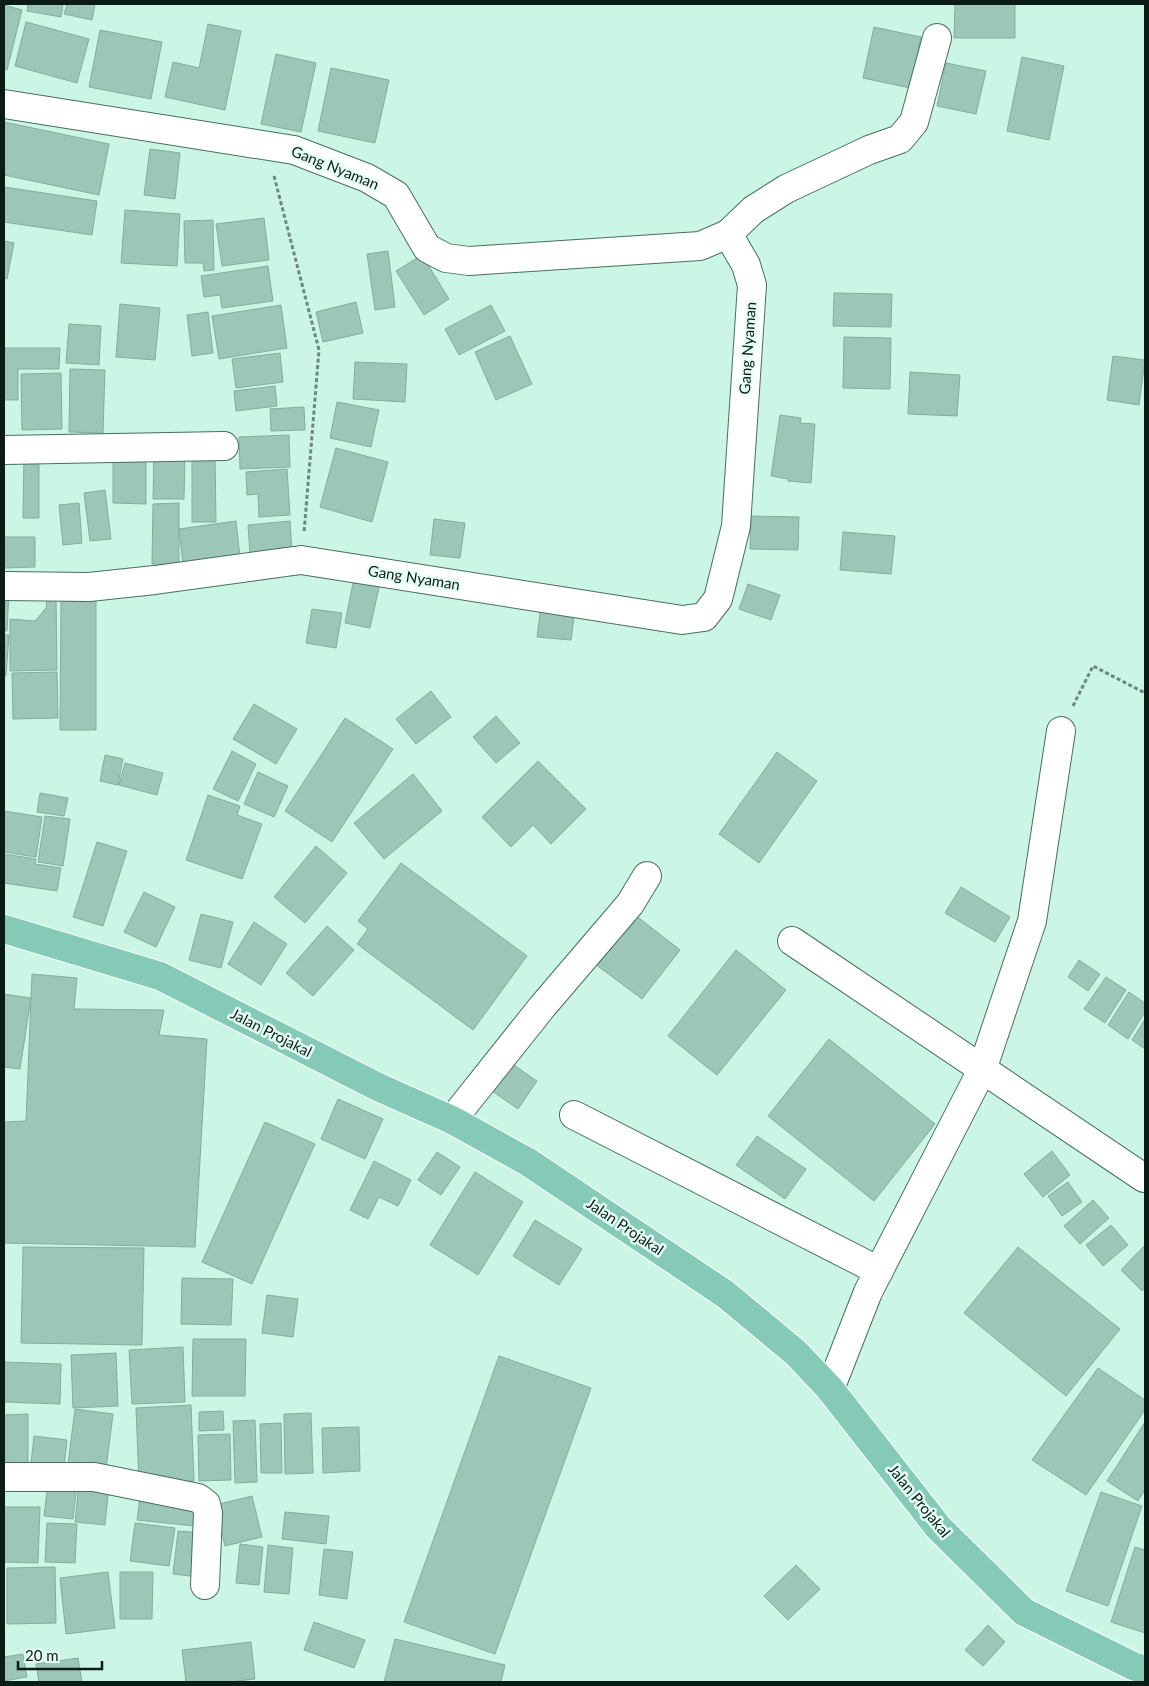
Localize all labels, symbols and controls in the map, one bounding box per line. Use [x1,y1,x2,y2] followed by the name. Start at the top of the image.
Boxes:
[289,141,382,193] street label: Gang Nyaman
[735,301,759,395] street label: Gang Nyaman
[367,561,461,593] street label: Gang Nyaman
[228,1004,315,1060] street label: Jalan Projakal
[584,1194,667,1258] street label: Jalan Projakal
[885,1460,955,1541] street label: Jalan Projakal
[18,1638,101,1670] scale bar
[25,1646,59,1664] text: 20 m

